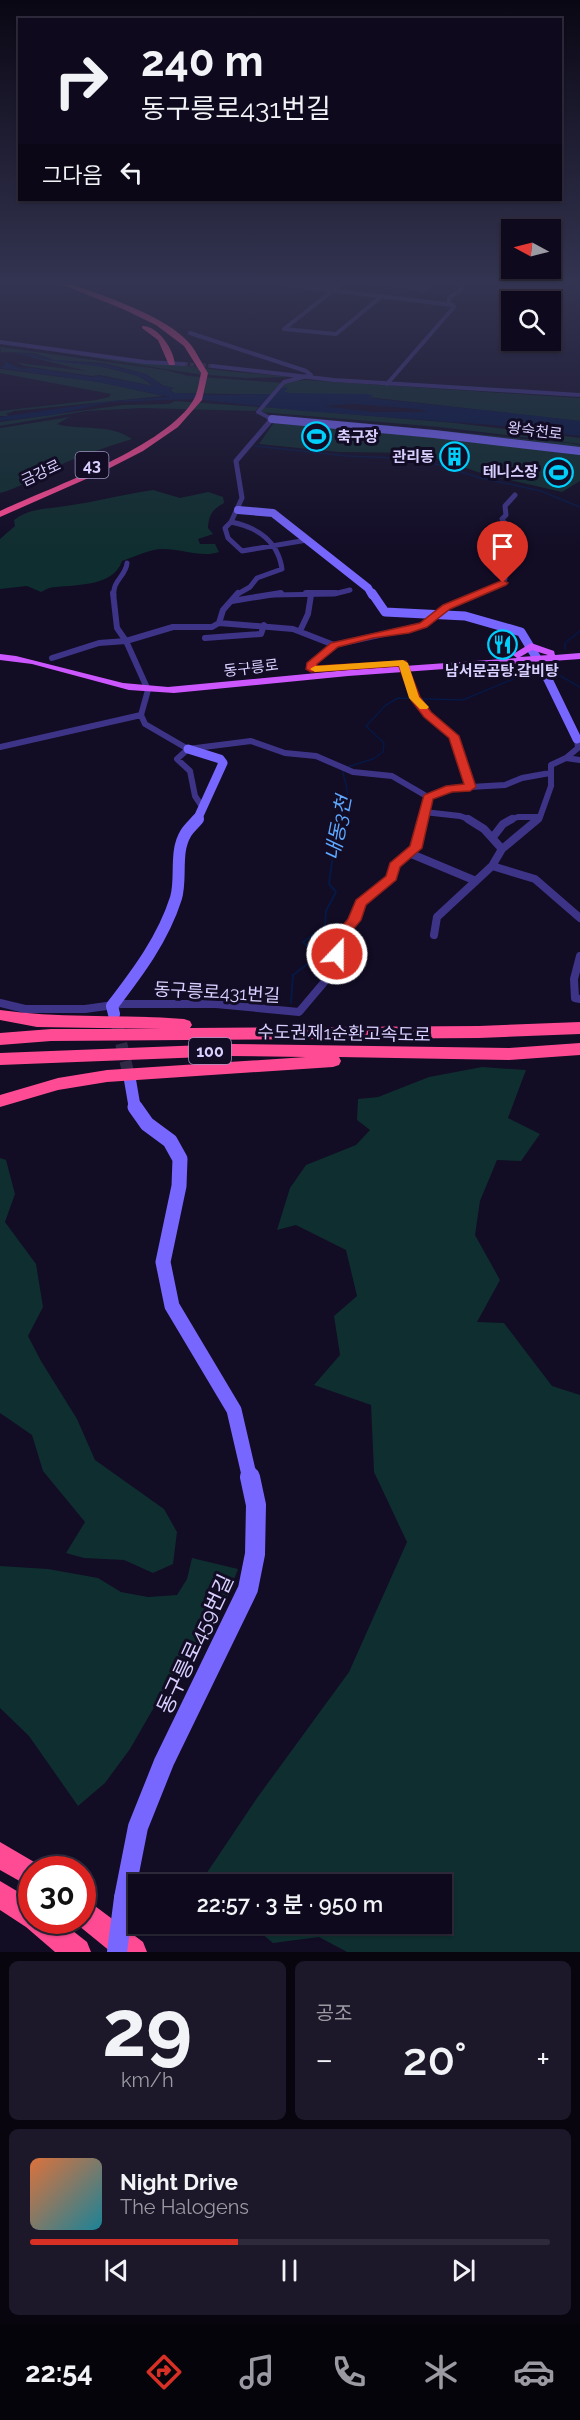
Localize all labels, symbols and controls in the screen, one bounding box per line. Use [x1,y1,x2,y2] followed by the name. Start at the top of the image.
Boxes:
[141,37,264,86] text: 240 m
[42,42,120,120] icon: right
[141,93,331,124] text: 동구릉로431번길
[115,156,148,189] icon: left
[42,162,103,188] text: 그다음
[501,219,561,279] north arrow
[501,219,561,351] map controls
[501,291,561,351] button: search
[507,419,563,443] street label: 왕숙천로
[300,421,332,453] sports icon: 축구장
[337,428,379,446] place label: 축구장
[439,441,471,473] building icon: 관리동
[393,448,434,466] place label: 관리동
[76,452,109,478] road number: 43
[18,456,64,490] street label: 금강로
[543,456,575,488] sports icon: 테니스장
[483,463,538,481] place label: 테니스장
[477,521,528,583] pin
[486,530,519,563] icon: arrive
[486,628,518,660] restaurant icon: 남서문곰탕.갈비탕
[223,656,279,680] street label: 동구릉로
[445,662,559,680] place label: 남서문곰탕.갈비탕
[320,791,357,862] water label: 내동3천
[305,922,369,986] position arrow
[153,978,281,1006] street label: 동구릉로431번길
[257,1021,431,1045] street label: 수도권제1순환고속도로
[189,1038,231,1064] road number: 100
[152,1570,238,1718] street label: 동구릉로459번길
[18,1856,96,1934] speed limit sign: 30
[197,1891,383,1917] text: 22:57 · 3 분 · 950 m
[102,1983,192,2074] text: 29
[316,2001,352,2025] text: 공조
[403,2033,467,2086] text: 20°
[316,2040,333,2079] text: −
[536,2040,550,2079] text: +
[121,2068,174,2092] text: km/h
[120,2169,238,2195] text: Night Drive
[120,2195,249,2219] text: The Halogens
[100,2254,133,2287] icon: previous
[273,2254,306,2287] icon: pause
[447,2254,480,2287] icon: next
[143,2351,185,2393] icon: directions
[236,2351,278,2393] icon: music
[328,2351,370,2393] icon: phone
[420,2351,462,2393] icon: climate
[513,2351,555,2393] icon: car
[25,2357,93,2388] text: 22:54

